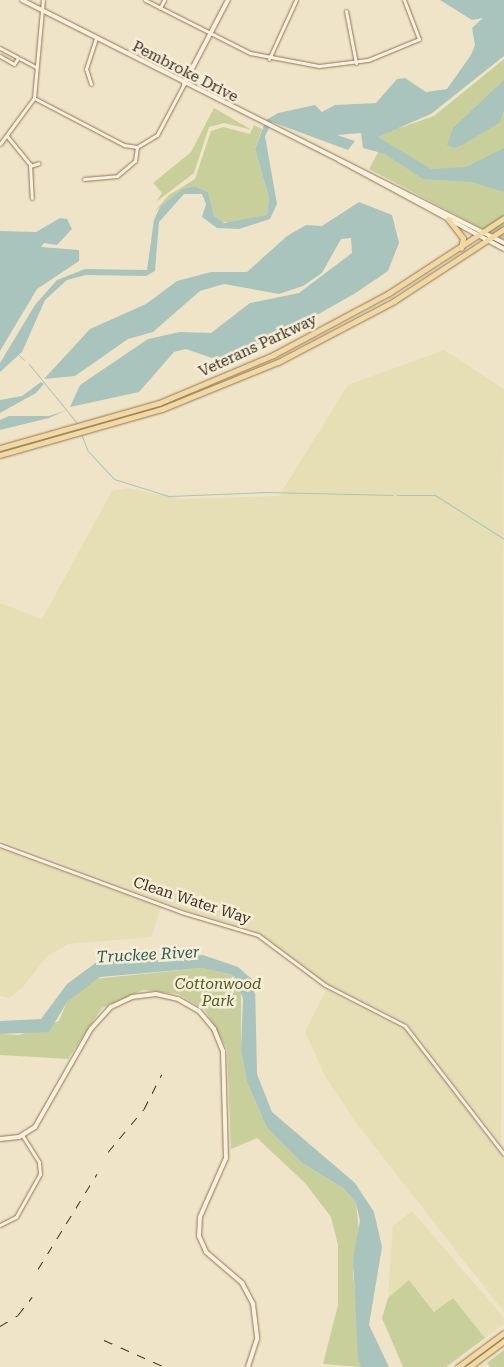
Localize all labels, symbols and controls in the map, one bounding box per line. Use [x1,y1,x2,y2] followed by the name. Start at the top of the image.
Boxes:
[129,38,241,106] street label: Pembroke Drive
[196,311,320,381] street label: Veterans Parkway
[131,874,253,928] street label: Clean Water Way
[96,943,200,967] water label: Truckee River
[175,975,261,1010] park label: Cottonwood Park

